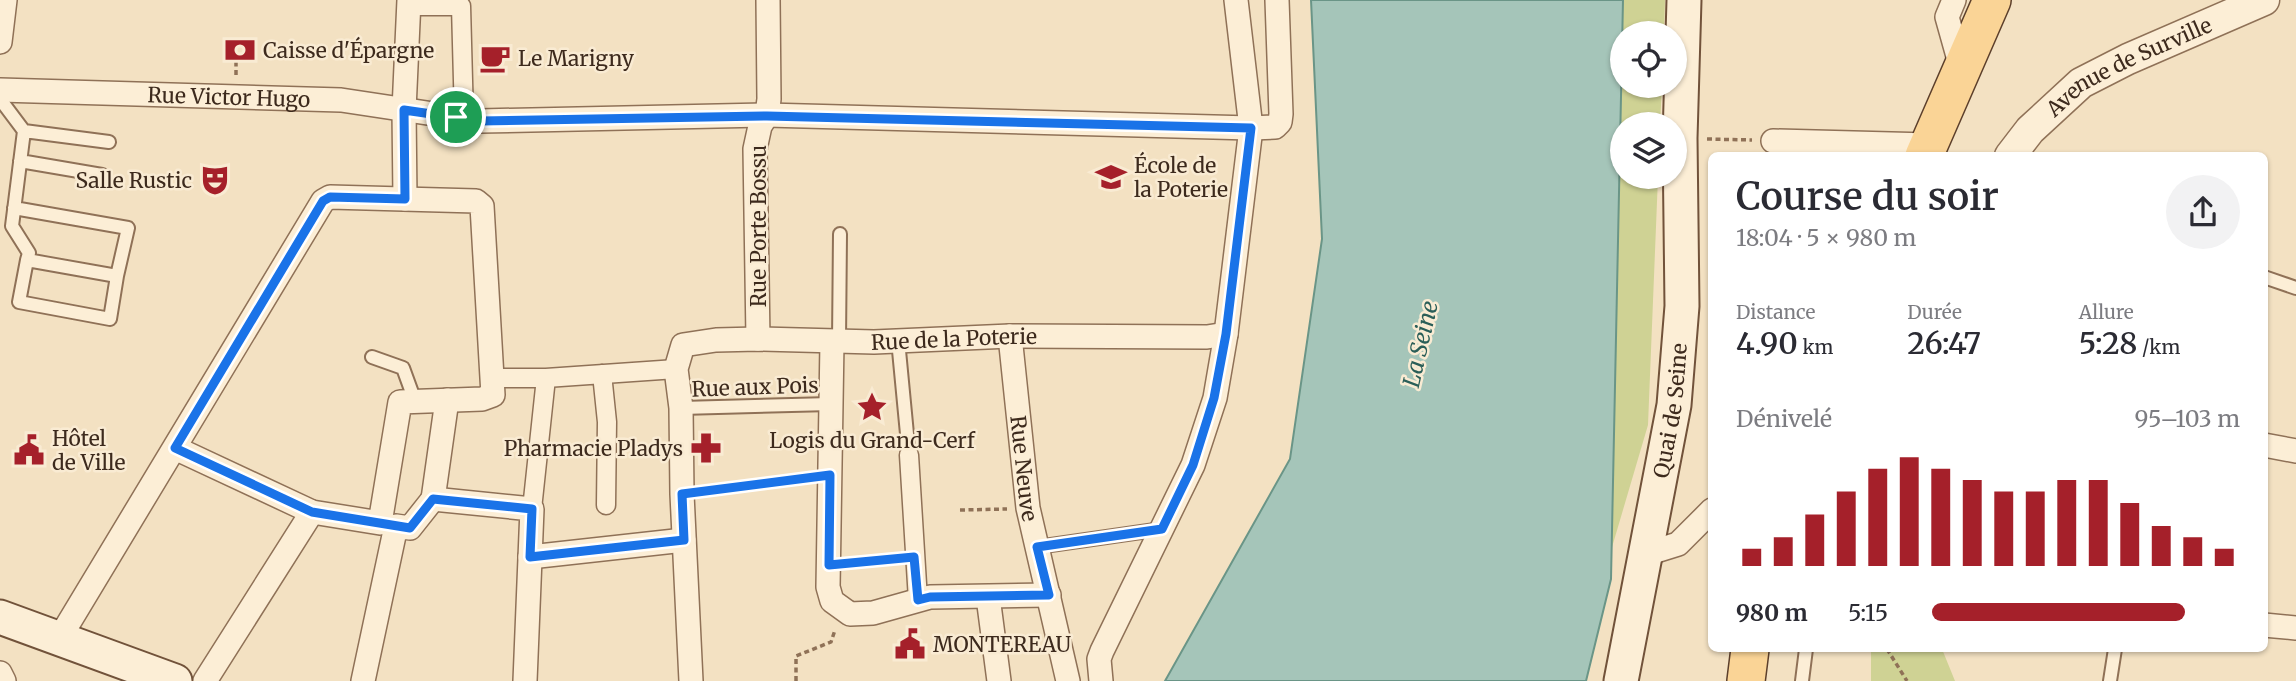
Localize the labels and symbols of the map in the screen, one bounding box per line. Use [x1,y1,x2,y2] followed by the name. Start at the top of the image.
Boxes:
[2040,11,2216,123] street label: Avenue de Surville
[223,33,257,67] bank icon: Caisse d'Épargne
[263,36,434,64] place label: Caisse d'Épargne
[478,41,512,75] cafe icon: Le Marigny
[518,45,635,72] place label: Le Marigny
[147,81,311,113] street label: Rue Victor Hugo
[426,87,486,147] pin
[745,145,772,307] street label: Rue Porte Bossu
[1134,151,1228,203] place label: École de la Poterie
[1094,160,1128,194] school or university icon: École de la Poterie
[198,163,232,197] theatre icon: Salle Rustic
[75,167,192,194] place label: Salle Rustic
[1396,298,1444,390] water label: La Seine
[870,322,1037,356] street label: Rue de la Poterie
[1647,342,1692,480] street label: Quai de Seine
[691,371,819,403] street label: Rue aux Pois
[855,390,889,424] place icon: Logis du Grand-Cerf
[1005,414,1044,524] street label: Rue Neuve
[52,425,125,476] place label: Hôtel de Ville
[769,427,976,454] place label: Logis du Grand-Cerf
[689,431,723,465] pharmacy icon: Pharmacie Pladys
[12,433,46,467] public building icon: Hôtel de Ville
[504,435,683,462] place label: Pharmacie Pladys
[893,627,927,661] public building icon: MONTEREAU
[933,631,1072,658] place label: MONTEREAU

